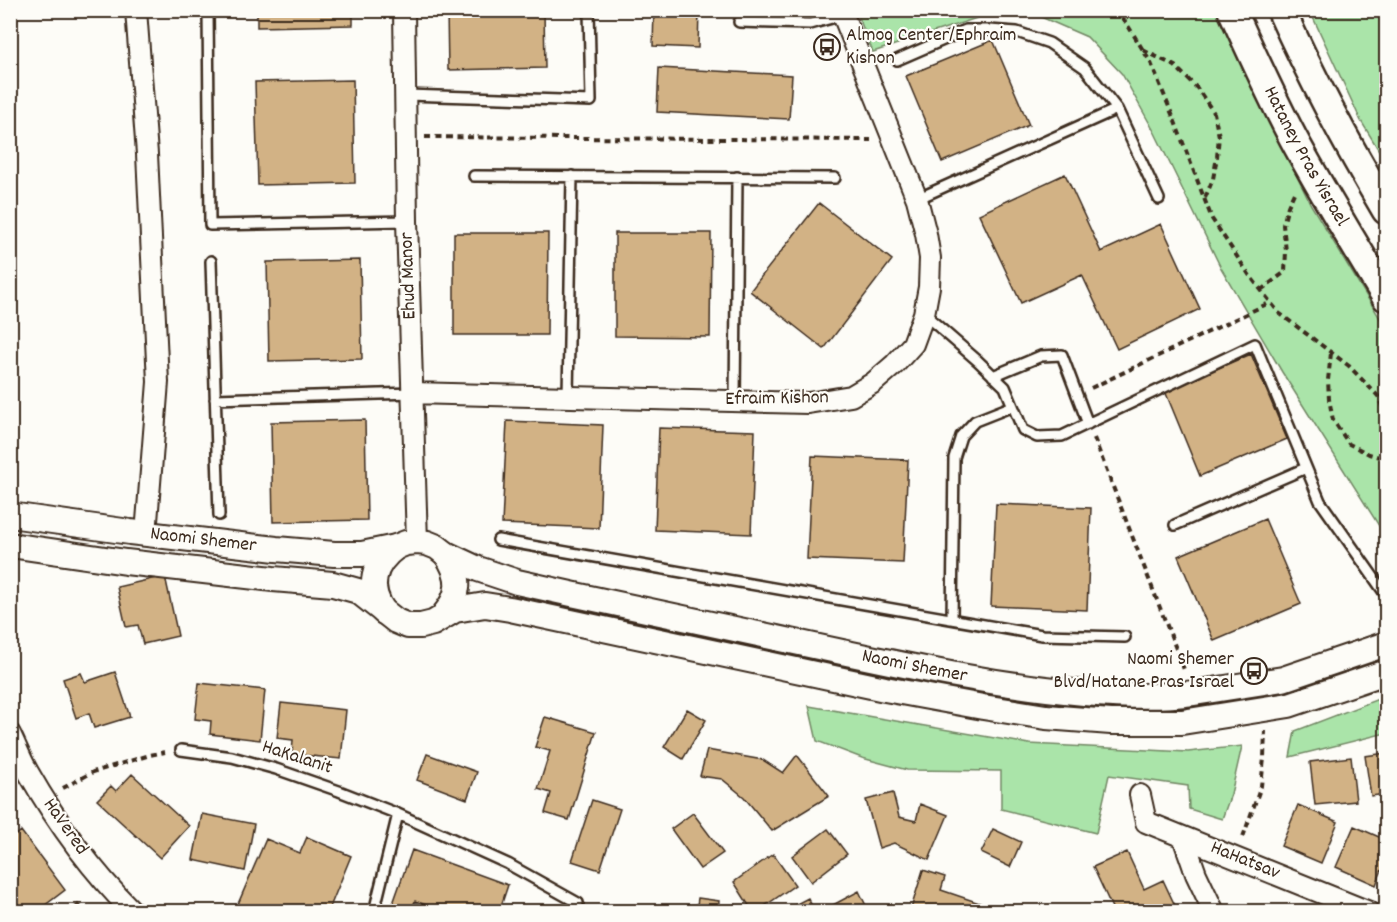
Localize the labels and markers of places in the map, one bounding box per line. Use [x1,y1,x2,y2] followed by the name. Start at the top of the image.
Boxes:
[846,22,1017,73] place label: Almog Center/Ephraim Kishon
[812,32,842,62] bus stop icon: Almog Center/Ephraim Kishon
[1053,646,1235,697] place label: Naomi Shemer Blvd/Hatane Pras Israel
[1239,656,1269,686] bus stop icon: Naomi Shemer Blvd/Hatane Pras Israel

